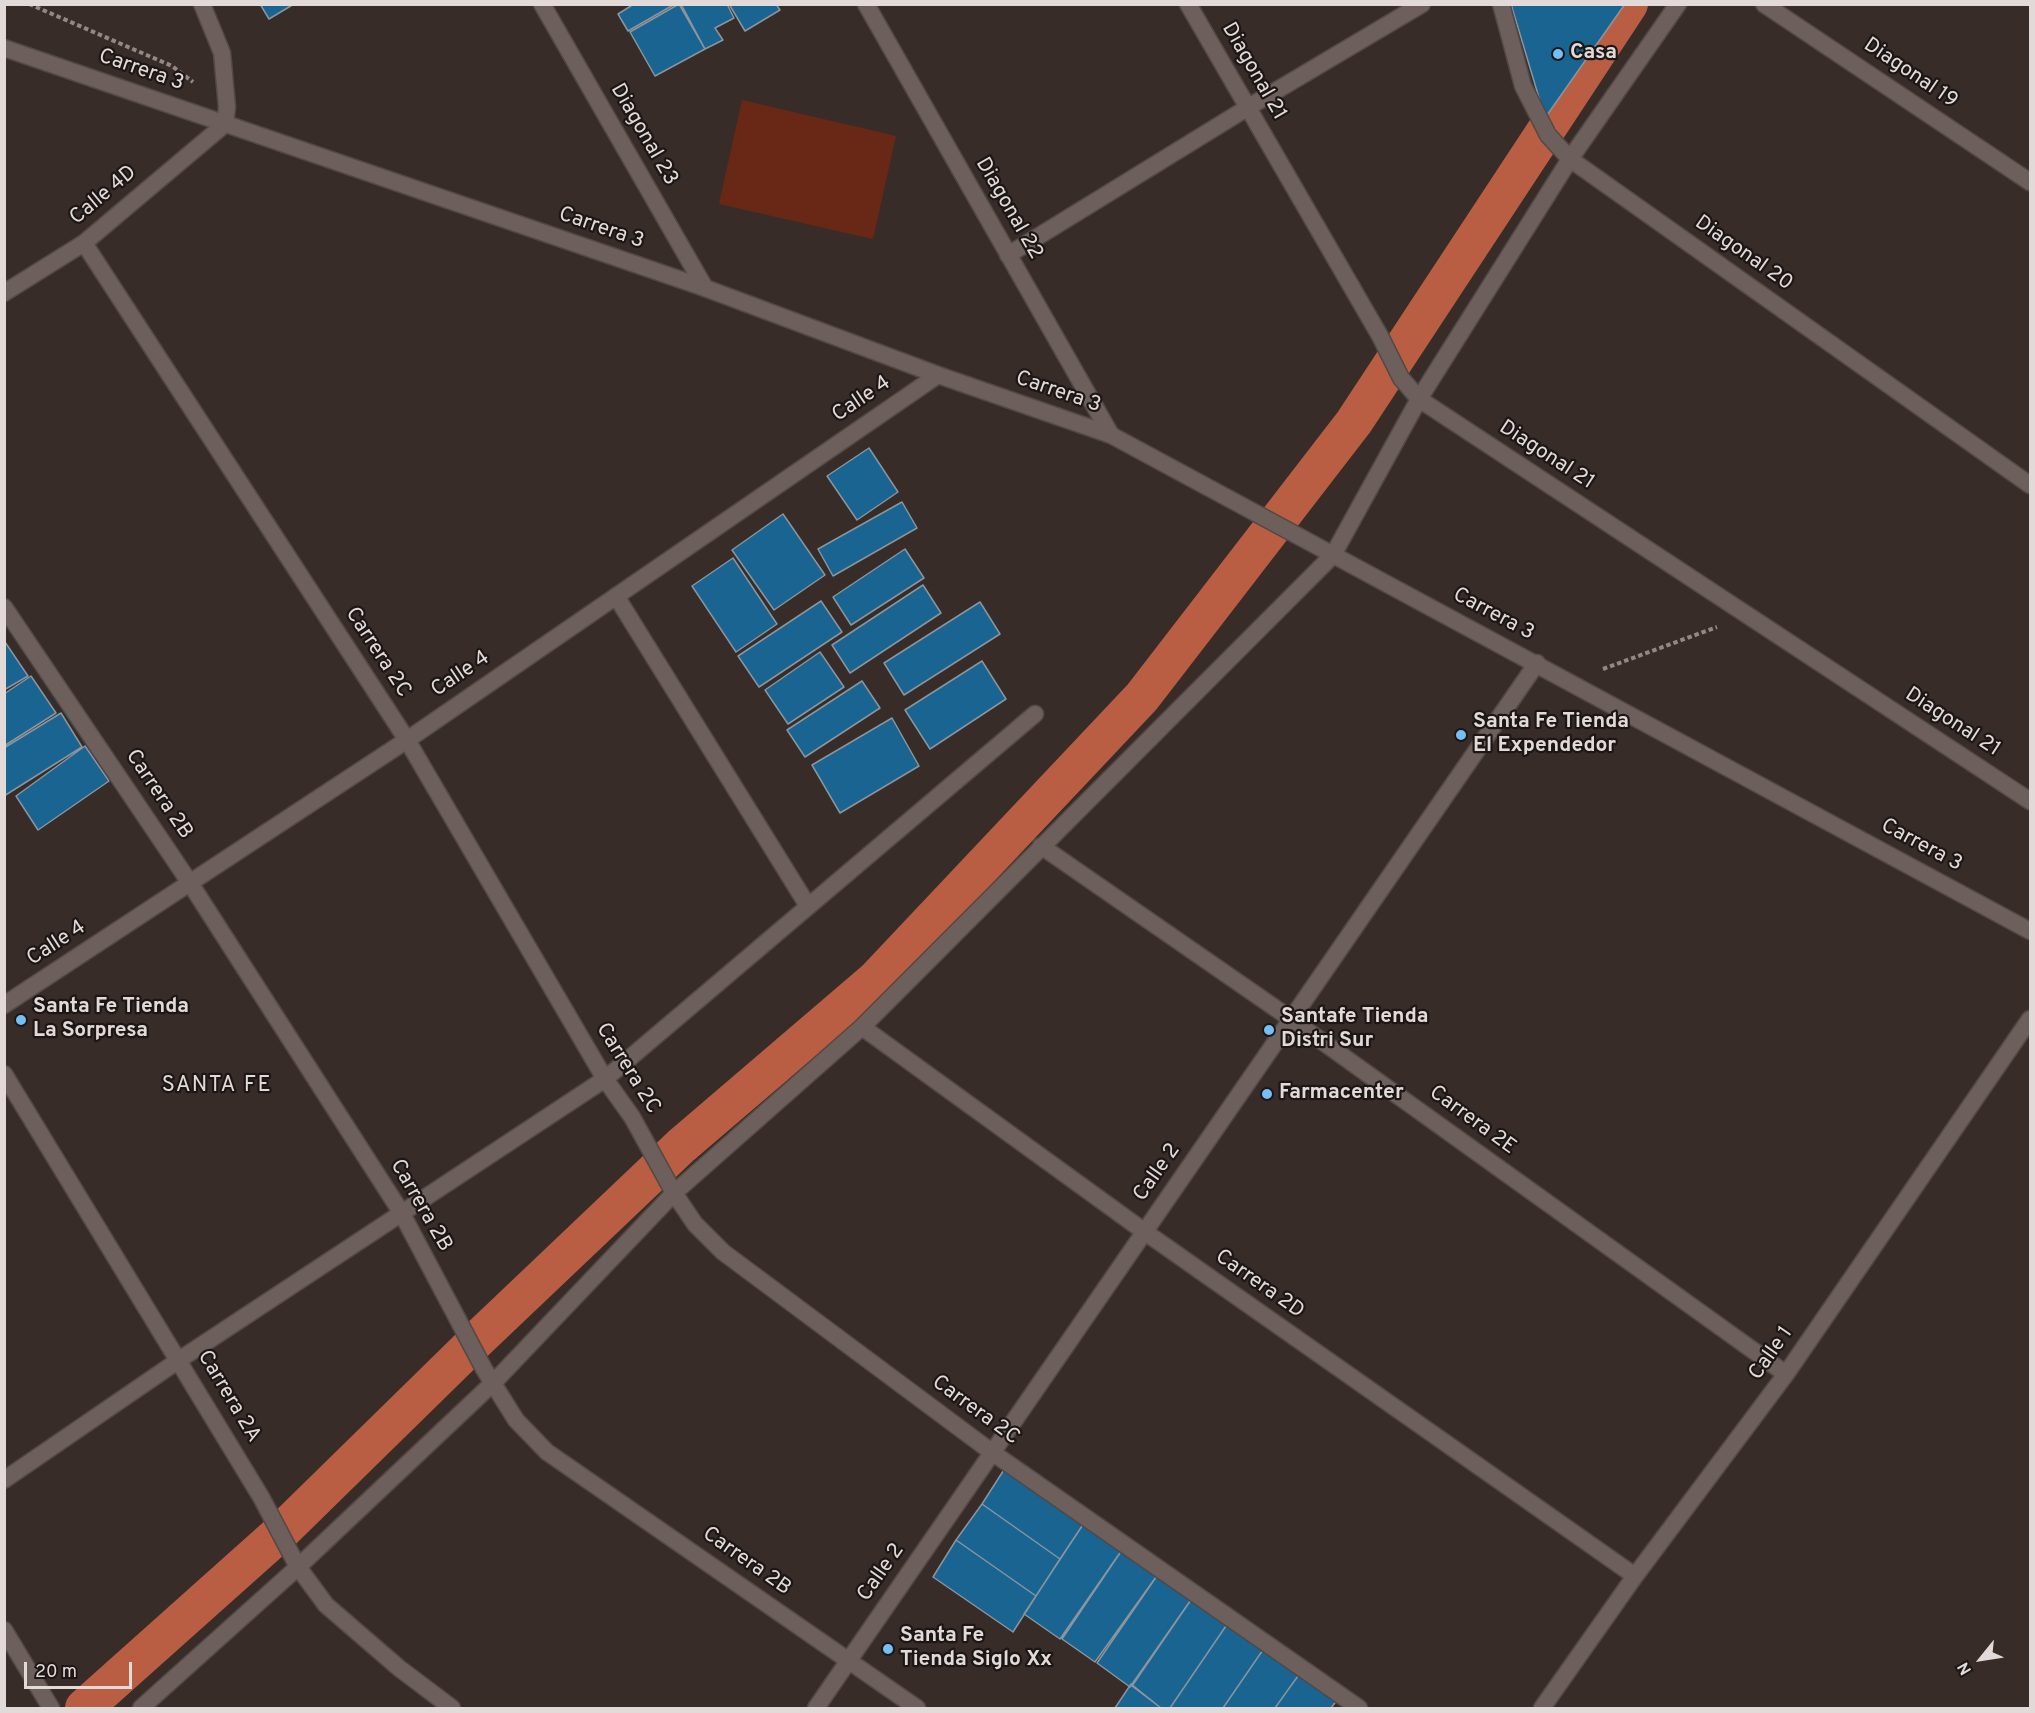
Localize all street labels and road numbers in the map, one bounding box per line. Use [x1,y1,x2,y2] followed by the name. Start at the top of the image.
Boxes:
[1215,19,1291,125] street label: Diagonal 21
[1858,33,1962,115] street label: Diagonal 19
[95,45,187,97] street label: Carrera 3
[604,80,682,190] street label: Diagonal 23
[969,154,1047,264] street label: Diagonal 22
[66,161,142,231] street label: Calle 4D
[555,203,647,255] street label: Carrera 3
[1689,211,1797,297] street label: Diagonal 20
[1012,367,1104,419] street label: Carrera 3
[828,371,896,429] street label: Calle 4
[1494,416,1598,496] street label: Diagonal 21
[1448,583,1538,647] street label: Carrera 3
[339,603,415,703] street label: Carrera 2C
[427,646,495,704] street label: Calle 4
[1900,683,2004,763] street label: Diagonal 21
[119,745,197,845] street label: Carrera 2B
[1876,814,1966,878] street label: Carrera 3
[23,916,91,972] street label: Calle 4
[589,1019,665,1119] street label: Carrera 2C
[1424,1081,1520,1161] street label: Carrera 2E
[1129,1139,1187,1207] street label: Calle 2
[383,1155,457,1257] street label: Carrera 2B
[1210,1245,1308,1325] street label: Carrera 2D
[1745,1322,1799,1386] street label: Calle 1
[191,1346,265,1448] street label: Carrera 2A
[926,1371,1024,1451] street label: Carrera 2C
[697,1522,795,1602] street label: Carrera 2B
[853,1539,911,1607] street label: Calle 2

